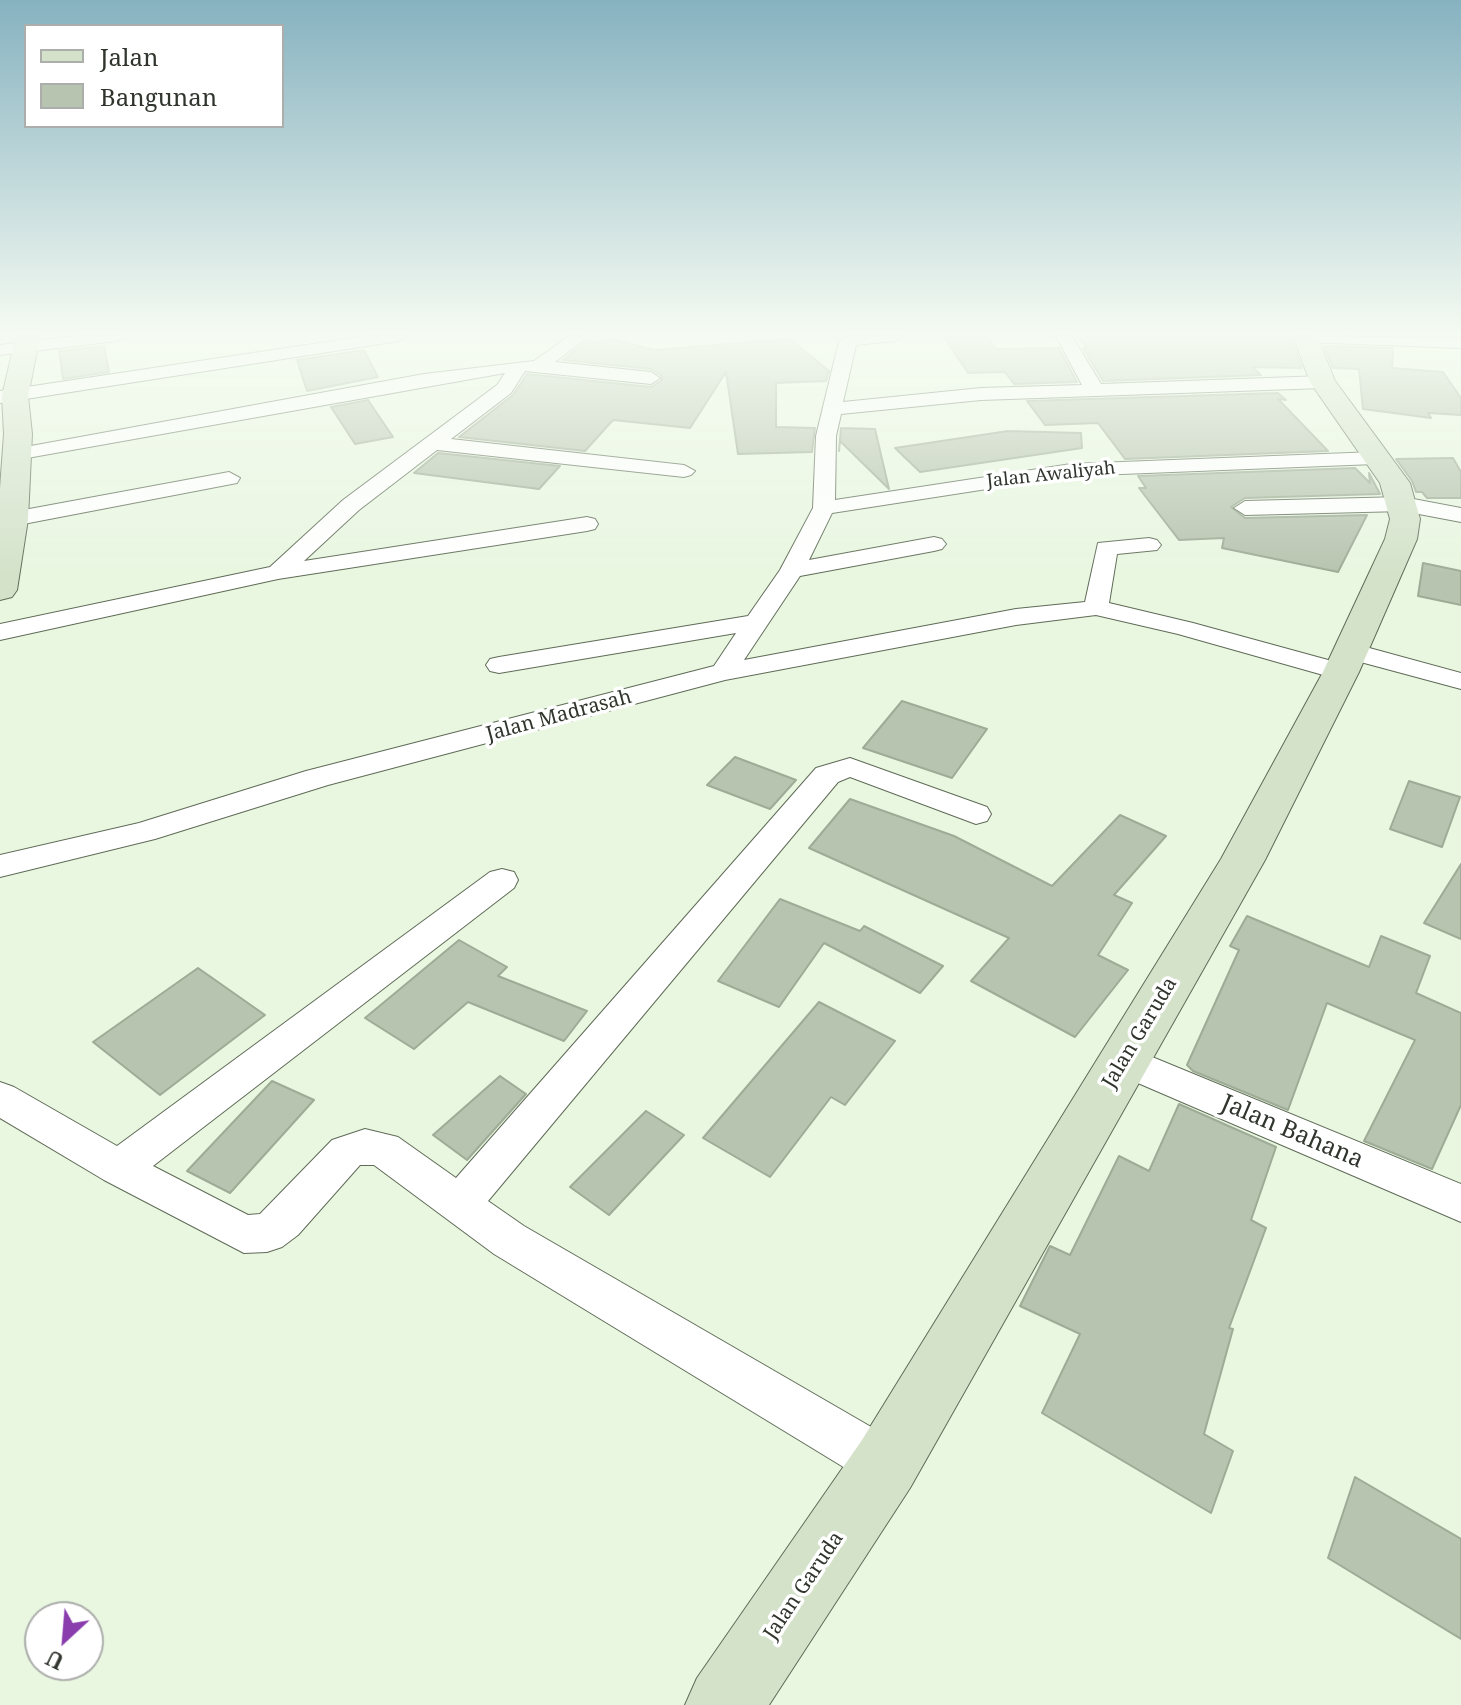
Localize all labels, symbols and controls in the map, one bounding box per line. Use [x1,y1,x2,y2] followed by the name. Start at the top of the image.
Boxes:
[24,24,284,128] legend
[100,40,159,73] text: Jalan
[100,80,217,113] text: Bangunan
[986,457,1116,493] street label: Jalan Awaliyah
[484,685,634,747] street label: Jalan Madrasah
[1097,973,1183,1093] street label: Jalan Garuda
[1217,1089,1367,1175] street label: Jalan Bahana
[759,1527,849,1645] street label: Jalan Garuda
[24,1601,104,1681] north arrow
[40,1644,68,1678] text: U

